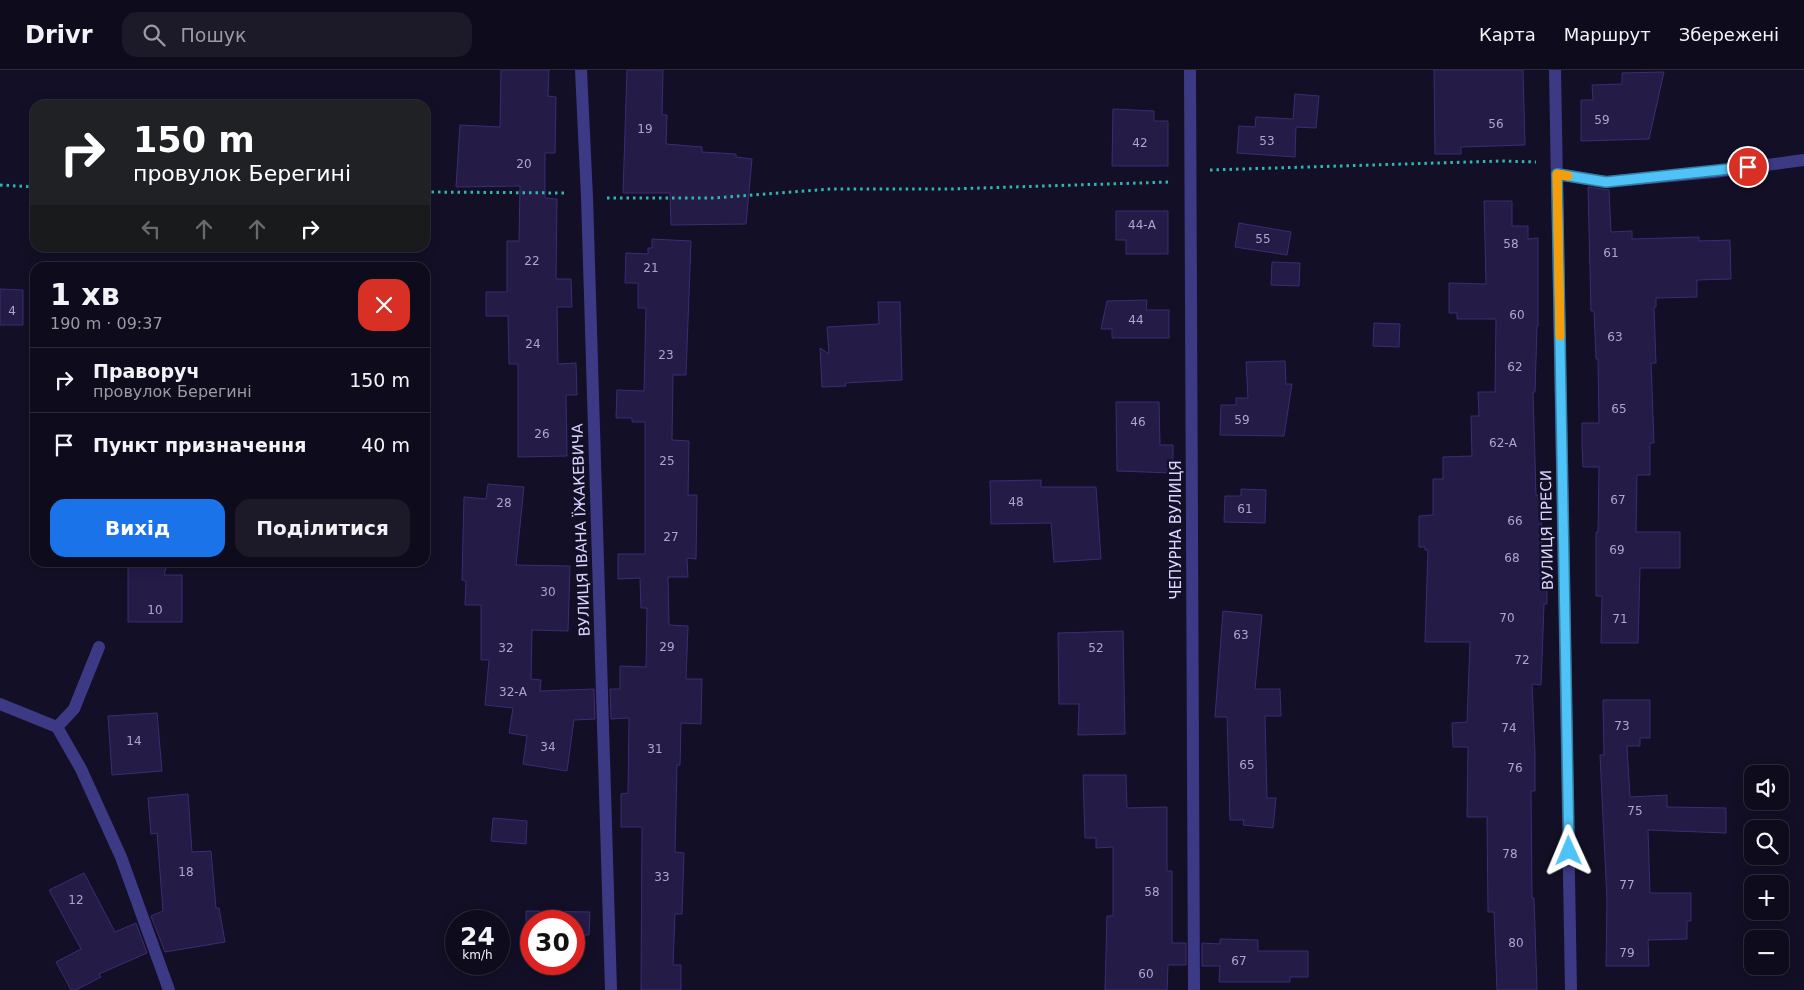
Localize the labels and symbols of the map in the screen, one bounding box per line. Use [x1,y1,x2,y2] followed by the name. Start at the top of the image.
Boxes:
[1594,113,1610,127] house number: 59
[1488,117,1504,131] house number: 56
[637,122,653,136] house number: 19
[1259,134,1275,148] house number: 53
[1132,136,1148,150] house number: 42
[1727,146,1769,188] pin
[516,157,532,171] house number: 20
[1128,218,1157,232] house number: 44-А
[1255,232,1271,246] house number: 55
[1503,237,1519,251] house number: 58
[1603,246,1619,260] house number: 61
[524,254,540,268] house number: 22
[643,261,659,275] house number: 21
[8,304,16,318] house number: 4
[1509,308,1525,322] house number: 60
[1128,313,1144,327] house number: 44
[1607,330,1623,344] house number: 63
[525,337,541,351] house number: 24
[658,348,674,362] house number: 23
[1507,360,1523,374] house number: 62
[1611,402,1627,416] house number: 65
[1234,413,1250,427] house number: 59
[1130,415,1146,429] house number: 46
[567,422,594,637] street label: ВУЛИЦЯ ІВАНА ЇЖАКЕВИЧА
[534,427,550,441] house number: 26
[1489,436,1518,450] house number: 62-А
[659,454,675,468] house number: 25
[1167,460,1185,600] street label: ЧЕПУРНА ВУЛИЦЯ
[1537,470,1557,590] street label: ВУЛИЦЯ ПРЕСИ
[1610,493,1626,507] house number: 67
[1008,495,1024,509] house number: 48
[496,496,512,510] house number: 28
[1237,502,1253,516] house number: 61
[1507,514,1523,528] house number: 66
[663,530,679,544] house number: 27
[1609,543,1625,557] house number: 69
[1504,551,1520,565] house number: 68
[540,585,556,599] house number: 30
[147,603,163,617] house number: 10
[1499,611,1515,625] house number: 70
[1612,612,1628,626] house number: 71
[1233,628,1249,642] house number: 63
[659,640,675,654] house number: 29
[498,641,514,655] house number: 32
[1088,641,1104,655] house number: 52
[1514,653,1530,667] house number: 72
[499,685,528,699] house number: 32-А
[1614,719,1630,733] house number: 73
[1501,721,1517,735] house number: 74
[126,734,142,748] house number: 14
[540,740,556,754] house number: 34
[647,742,663,756] house number: 31
[1239,758,1255,772] house number: 65
[1507,761,1523,775] house number: 76
[1627,804,1643,818] house number: 75
[1542,824,1594,876] position arrow
[1502,847,1518,861] house number: 78
[178,865,194,879] house number: 18
[654,870,670,884] house number: 33
[1619,878,1635,892] house number: 77
[1144,885,1160,899] house number: 58
[68,893,84,907] house number: 12
[520,910,585,975] speed limit sign: 30
[1508,936,1524,950] house number: 80
[1619,946,1635,960] house number: 79
[1231,954,1247,968] house number: 67
[1138,967,1154,981] house number: 60

